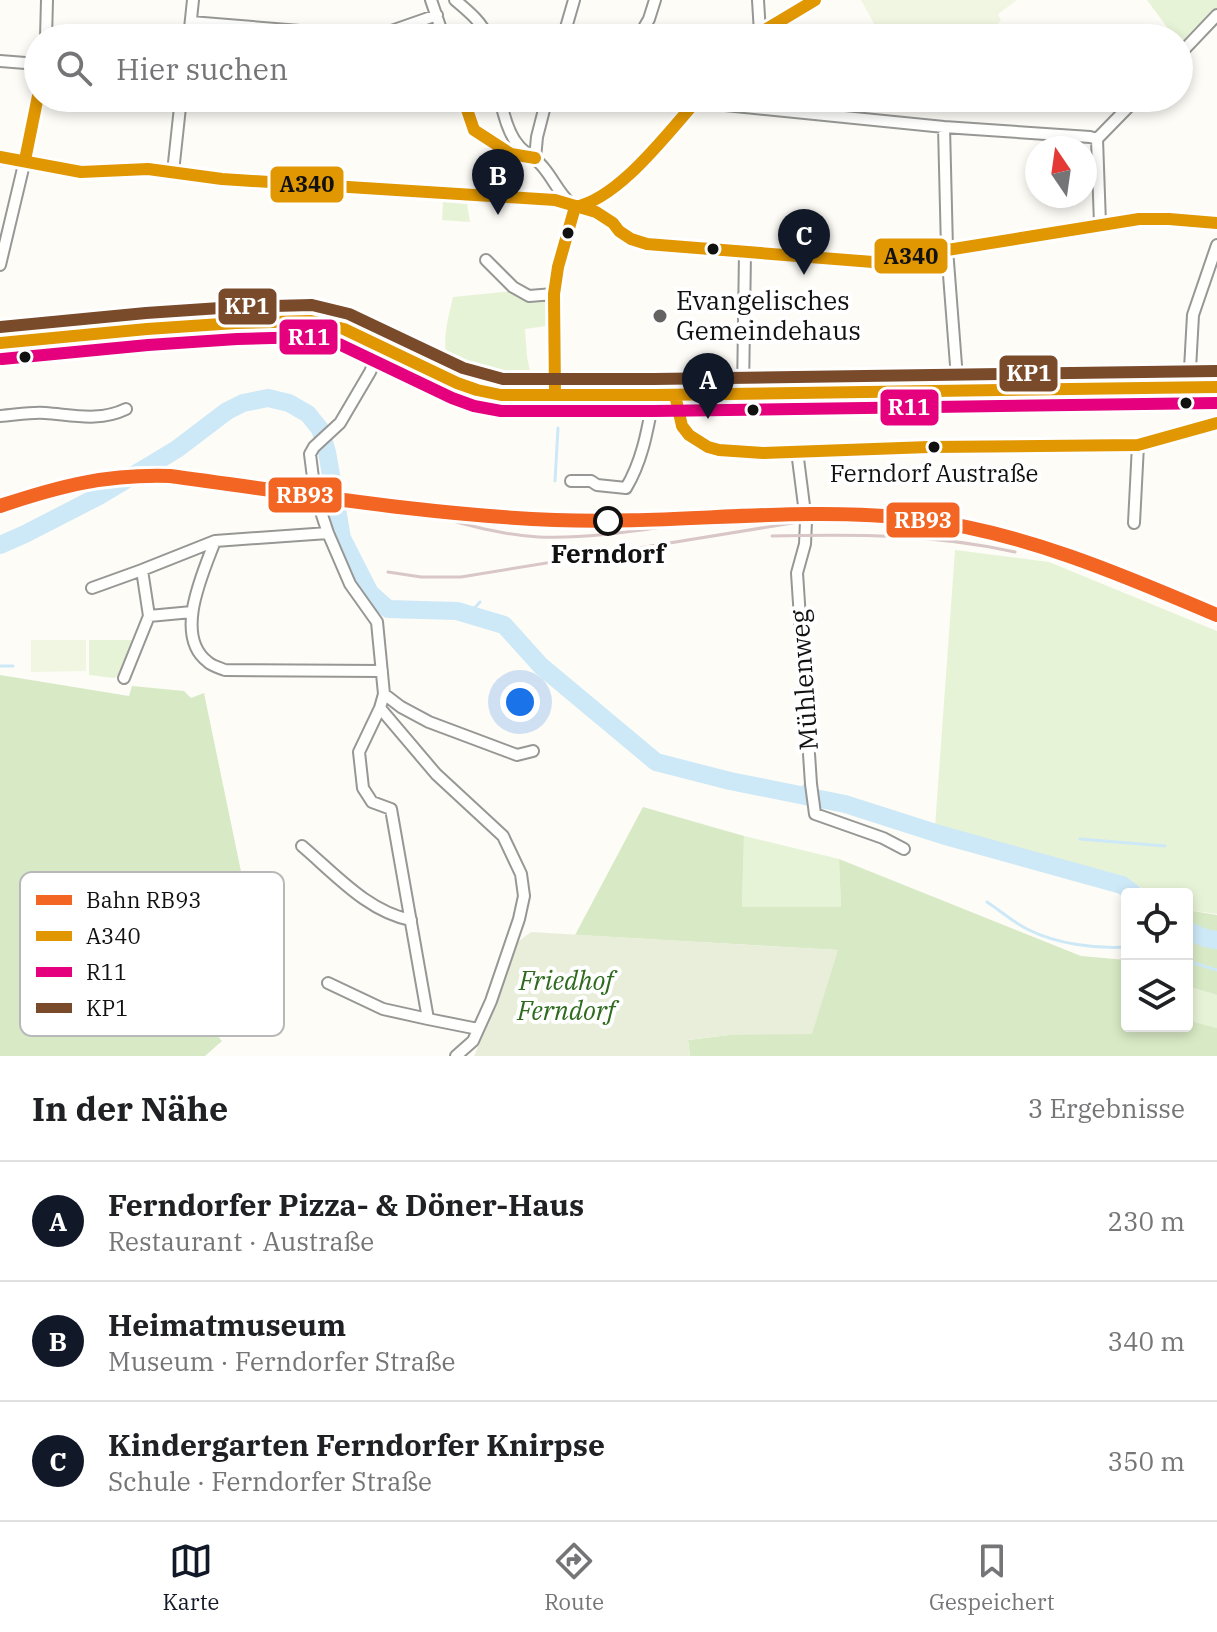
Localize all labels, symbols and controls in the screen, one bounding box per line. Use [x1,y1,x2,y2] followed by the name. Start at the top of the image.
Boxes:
[24,24,1193,112] search box
[52,46,96,90] icon: search
[116,49,288,88] text: Hier suchen
[1025,136,1097,208] north arrow
[472,149,524,215] pin: B
[269,165,345,204] line badge: A340
[280,169,334,198] text: A340
[778,209,830,275] pin: C
[560,225,576,241] unlabelled marker
[873,237,949,275] line badge: A340
[705,241,721,257] unlabelled marker
[884,241,938,270] text: A340
[676,283,861,347] place label: Evangelisches Gemeindehaus
[217,287,278,326] line badge: KP1
[224,291,270,320] text: KP1
[651,307,669,325] marker: Evangelisches Gemeindehaus
[278,318,339,356] line badge: R11
[288,322,330,351] text: R11
[17,349,33,365] unlabelled marker
[682,353,734,419] pin: A
[998,354,1059,393] line badge: KP1
[1006,358,1052,387] text: KP1
[879,388,940,427] line badge: R11
[888,392,930,421] text: R11
[1178,395,1194,411] unlabelled marker
[745,402,761,418] unlabelled marker
[926,439,942,455] marker: Ferndorf Austraße
[830,457,1038,489] place label: Ferndorf Austraße
[267,476,343,514] line badge: RB93
[276,480,334,509] text: RB93
[885,501,961,539] line badge: RB93
[894,505,952,534] text: RB93
[594,507,622,535] marker: Ferndorf
[551,536,667,570] place label: Ferndorf
[781,608,825,752] street label: Mühlenweg
[500,682,540,722] your location
[20,872,284,1036] legend
[86,885,202,914] text: Bahn RB93
[1121,888,1193,1032] map controls
[1121,888,1193,960] button: locate
[86,921,141,950] text: A340
[86,957,127,986] text: R11
[1121,960,1193,1032] button: layers
[516,963,620,1027] park label: Friedhof Ferndorf
[86,993,129,1022] text: KP1
[32,1086,228,1130] text: In der Nähe
[1028,1091,1185,1125] text: 3 Ergebnisse
[108,1185,584,1224] text: Ferndorfer Pizza- & Döner-Haus
[49,1204,67,1238] text: A
[1107,1204,1185,1238] text: 230 m
[108,1224,374,1258] text: Restaurant · Austraße
[108,1305,346,1344] text: Heimatmuseum
[49,1324,67,1358] text: B
[1107,1324,1185,1358] text: 340 m
[108,1344,455,1378] text: Museum · Ferndorfer Straße
[108,1425,605,1464] text: Kindergarten Ferndorfer Knirpse
[49,1444,67,1478] text: C
[1107,1444,1185,1478] text: 350 m
[108,1464,432,1498] text: Schule · Ferndorfer Straße
[162,1539,219,1616] tab: Karte
[544,1539,604,1616] tab: Route
[929,1539,1055,1616] tab: Gespeichert

